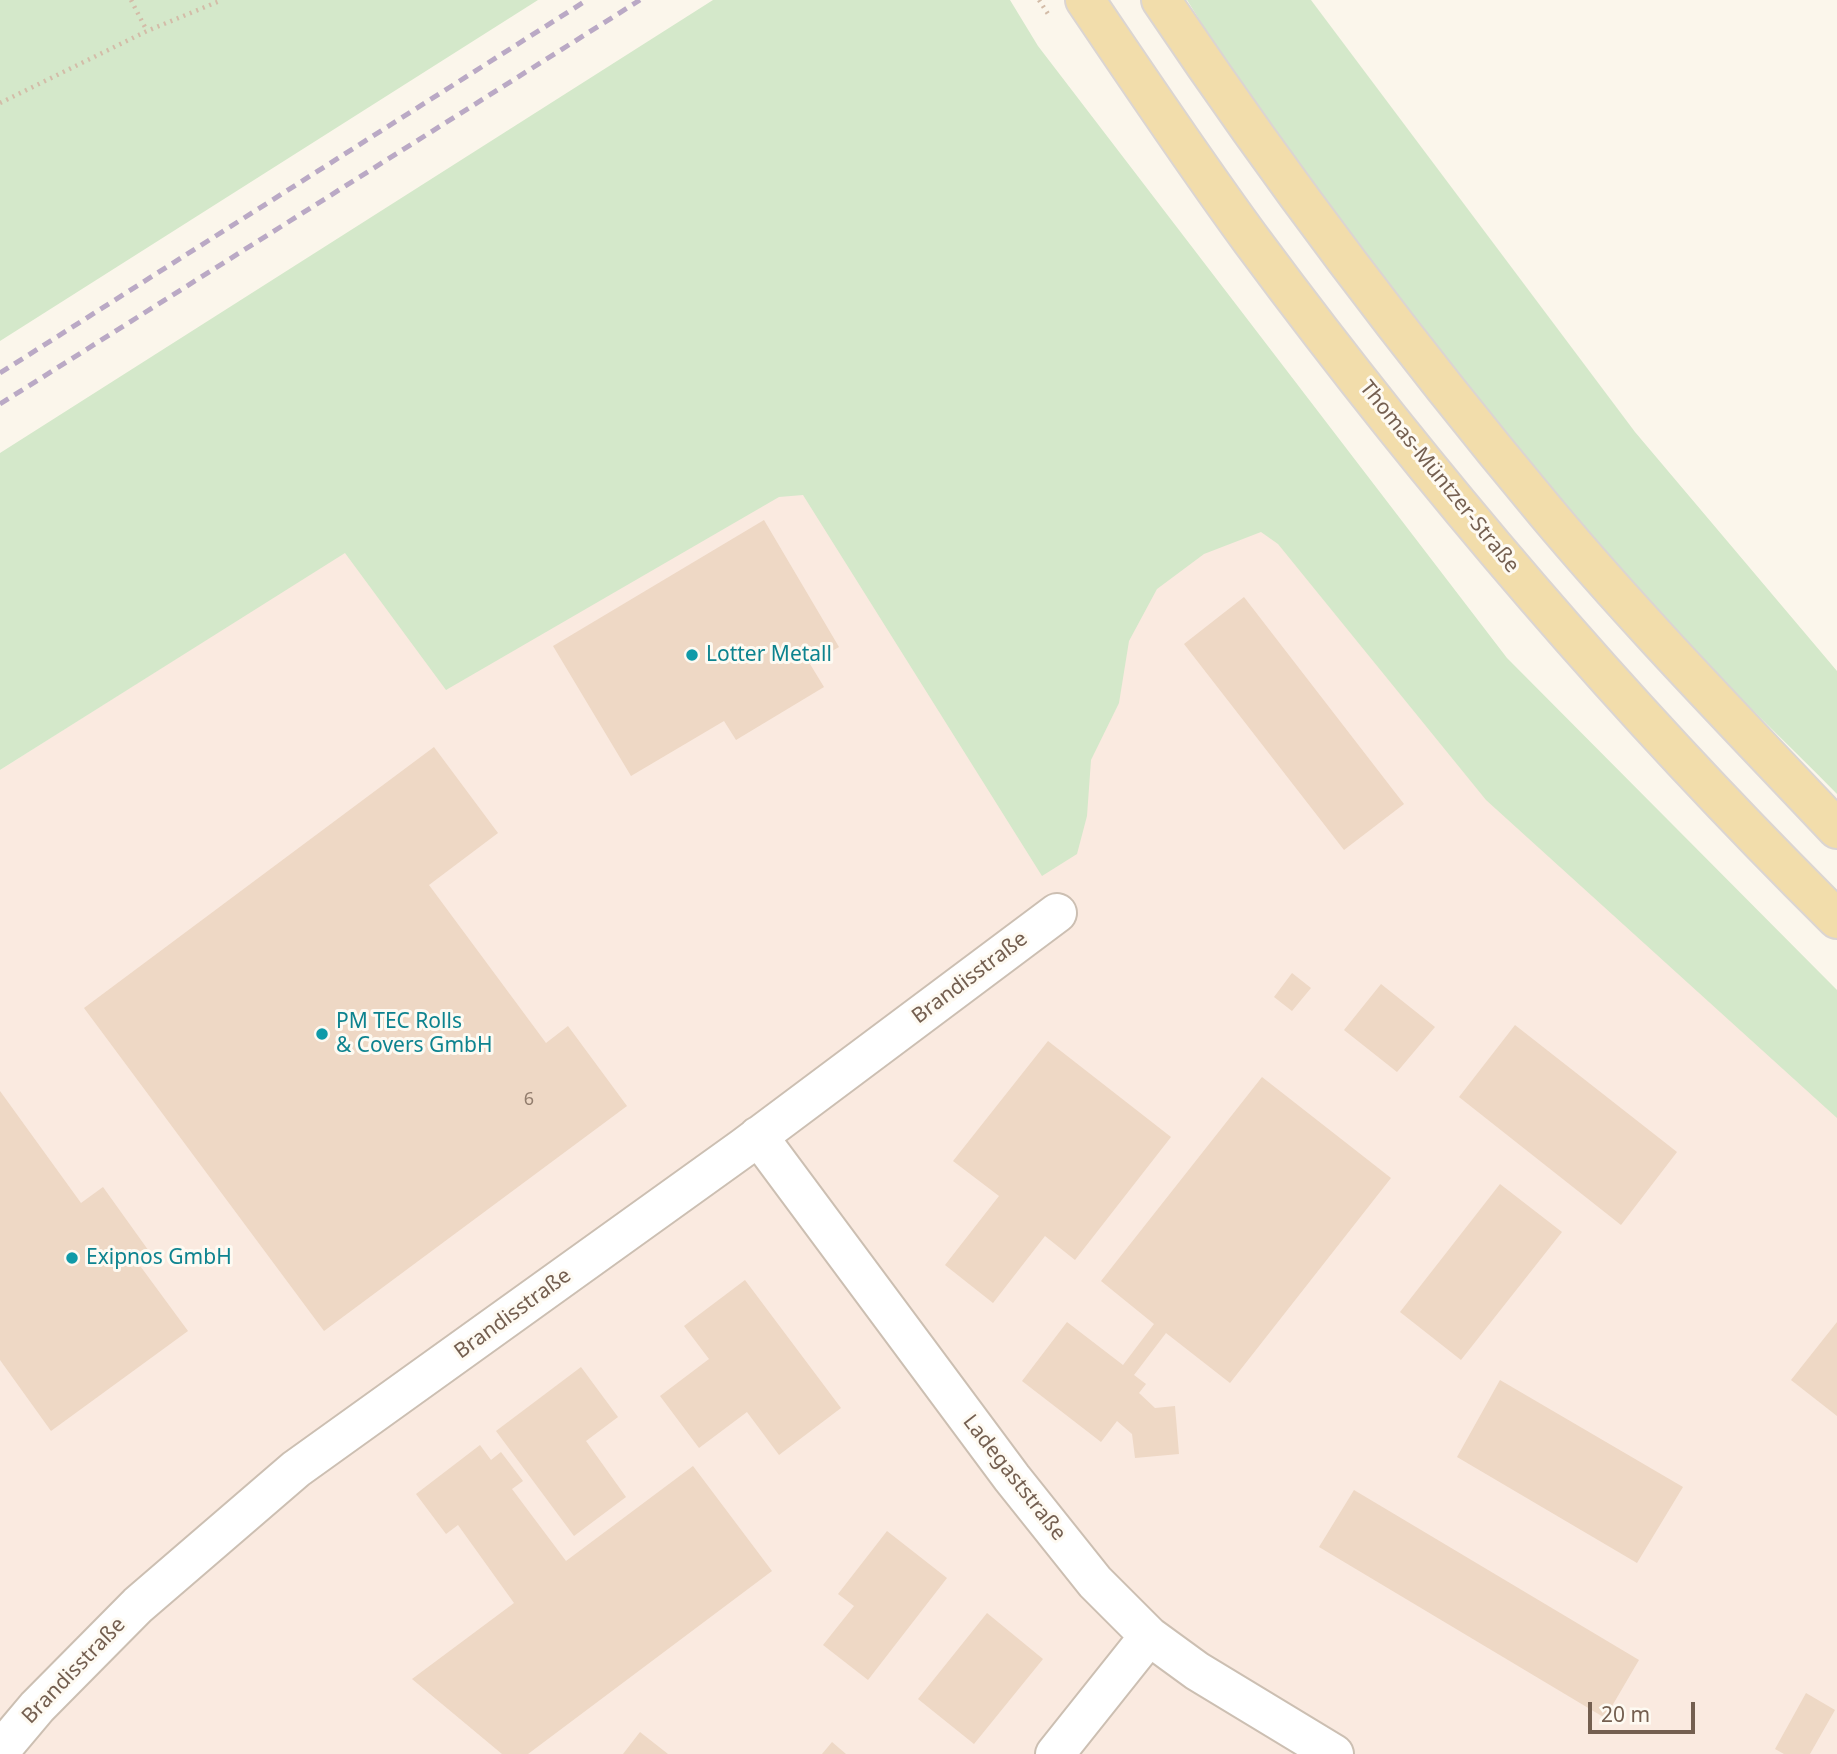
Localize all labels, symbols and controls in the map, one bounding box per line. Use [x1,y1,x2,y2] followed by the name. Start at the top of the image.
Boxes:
[1354,376,1524,578] street label: Thomas-Müntzer-Straße
[706,642,832,668] place label: Lotter Metall
[684,647,700,663] marker: Lotter Metall
[907,926,1033,1030] street label: Brandisstraße
[336,1009,492,1059] place label: PM TEC Rolls & Covers GmbH
[314,1026,330,1042] marker: PM TEC Rolls & Covers GmbH
[524,1089,534,1111] house number: 6
[86,1245,232,1271] place label: Exipnos GmbH
[64,1250,80,1266] marker: Exipnos GmbH
[450,1263,576,1365] street label: Brandisstraße
[957,1410,1071,1546] street label: Ladegaststraße
[17,1613,131,1729] street label: Brandisstraße
[1592,1688,1699,1732] scale bar
[1601,1700,1650,1728] text: 20 m

